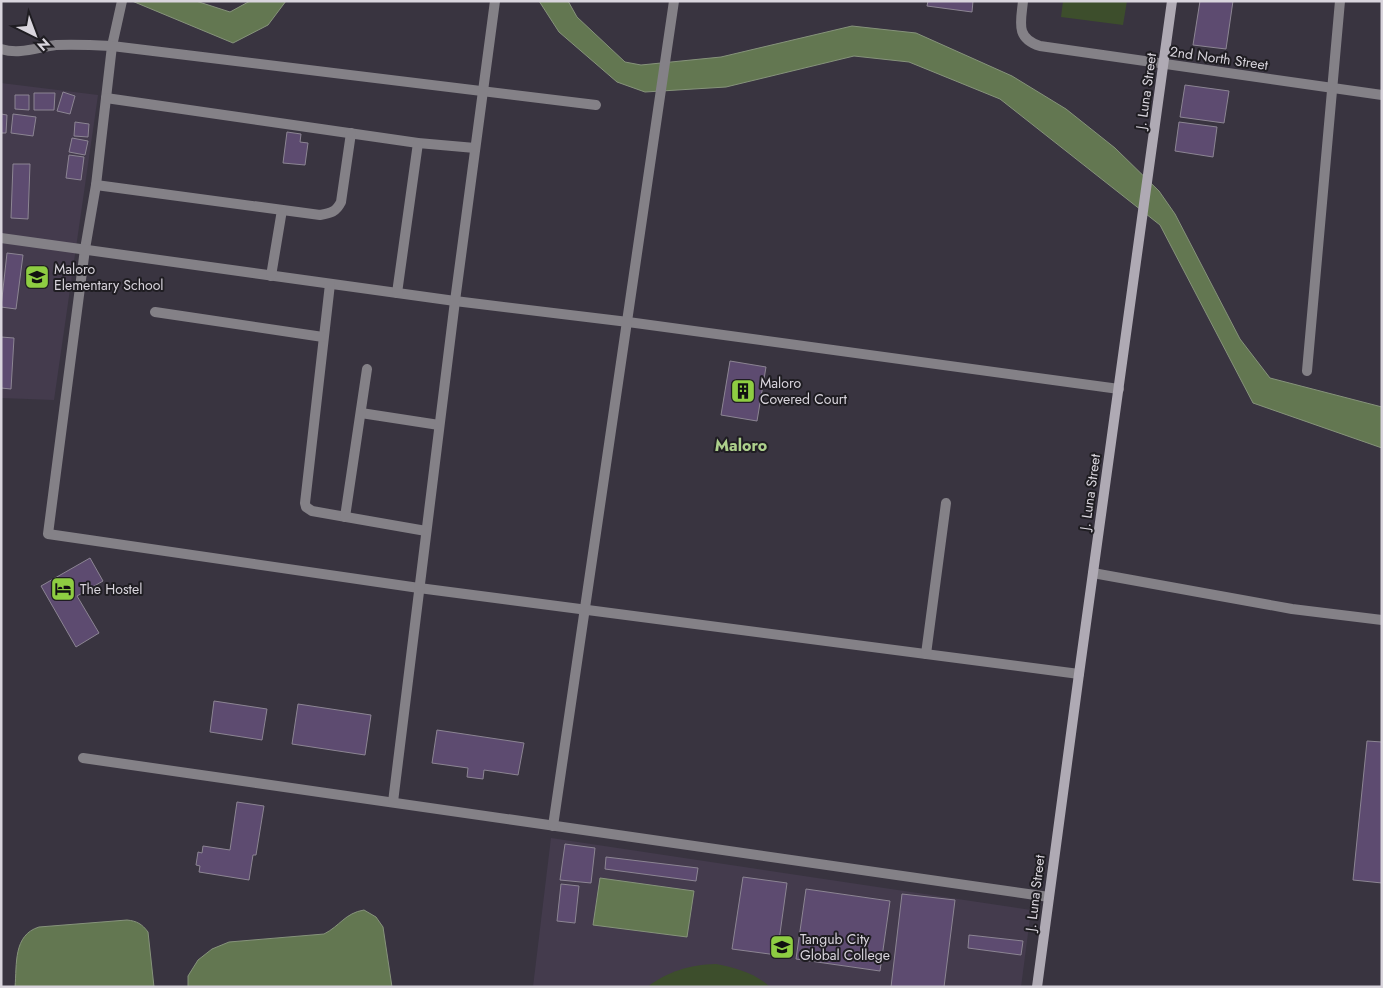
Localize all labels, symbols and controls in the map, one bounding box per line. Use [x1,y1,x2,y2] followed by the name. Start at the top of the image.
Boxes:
[10,10,60,60] north arrow
[33,34,55,56] text: N
[1169,41,1270,75] street label: 2nd North Street
[1130,51,1161,132] street label: J. Luna Street
[54,259,164,295] place label: Maloro Elementary School
[24,264,50,290] school or university icon: Maloro Elementary School
[760,373,848,409] place label: Maloro Covered Court
[730,378,756,404] building icon: Maloro Covered Court
[715,434,767,457] district label: Maloro
[1074,452,1105,533] street label: J. Luna Street
[50,576,76,602] hotel icon: The Hostel
[80,579,142,599] place label: The Hostel
[1020,853,1050,934] street label: J. Luna Street
[800,929,890,965] place label: Tangub City Global College
[769,934,795,960] school or university icon: Tangub City Global College

